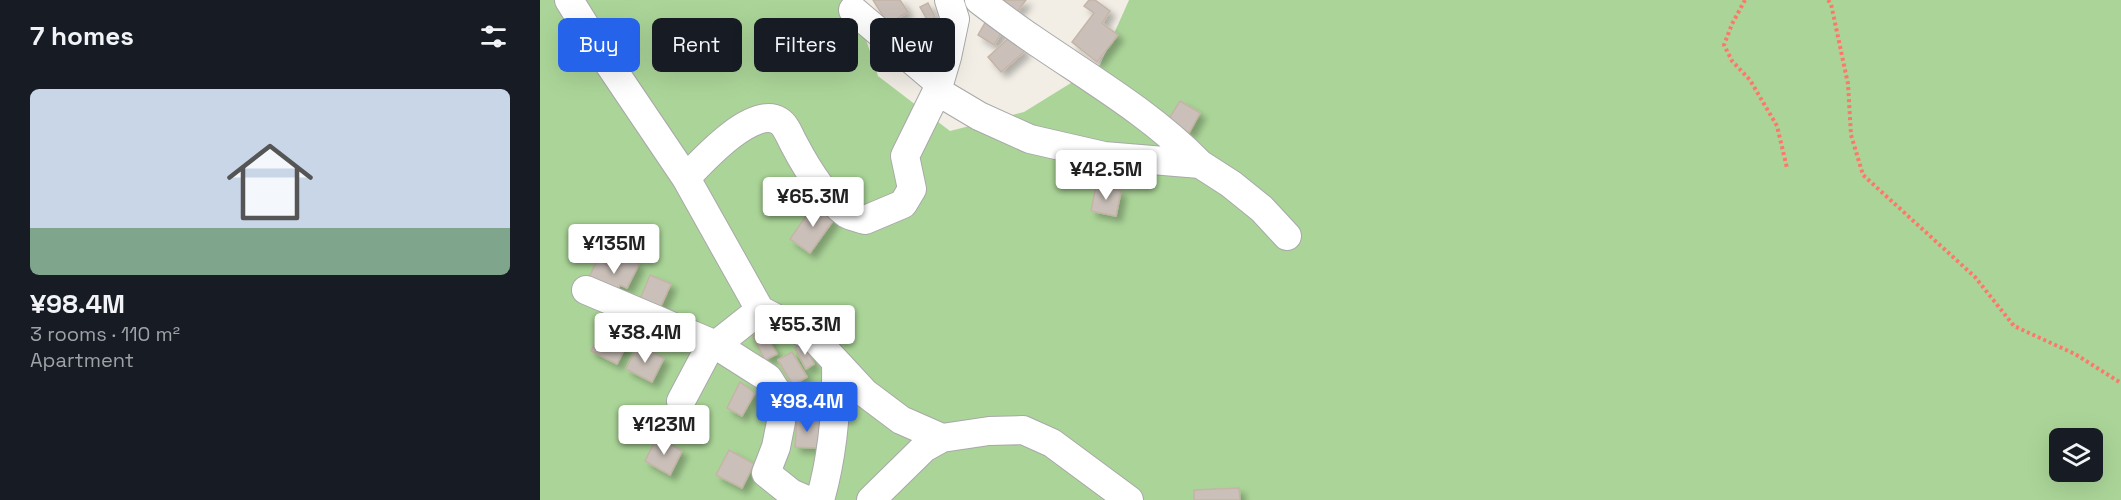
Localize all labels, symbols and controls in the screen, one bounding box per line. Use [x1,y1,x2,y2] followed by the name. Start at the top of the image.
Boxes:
[558,18,640,72] chip: Buy
[652,18,742,72] chip: Rent
[754,18,858,72] chip: Filters
[870,18,955,72] chip: New
[30,19,134,53] text: 7 homes
[477,20,510,53] icon: filters
[216,128,324,236] icon: home
[1057,150,1155,201] pin: ¥42.5M
[1070,156,1142,182] text: ¥42.5M
[764,177,862,228] pin: ¥65.3M
[777,183,849,209] text: ¥65.3M
[572,224,656,275] pin: ¥135M
[582,230,646,256] text: ¥135M
[30,287,125,321] text: ¥98.4M
[756,305,854,356] pin: ¥55.3M
[769,311,841,337] text: ¥55.3M
[596,313,694,364] pin: ¥38.4M
[609,319,681,345] text: ¥38.4M
[30,321,180,347] text: 3 rooms · 110 m²
[30,347,134,373] text: Apartment
[758,382,856,433] pin: ¥98.4M
[770,388,844,414] text: ¥98.4M
[622,405,706,456] pin: ¥123M
[632,411,696,437] text: ¥123M
[2049,428,2103,482] map controls
[2049,428,2103,482] button: layers

